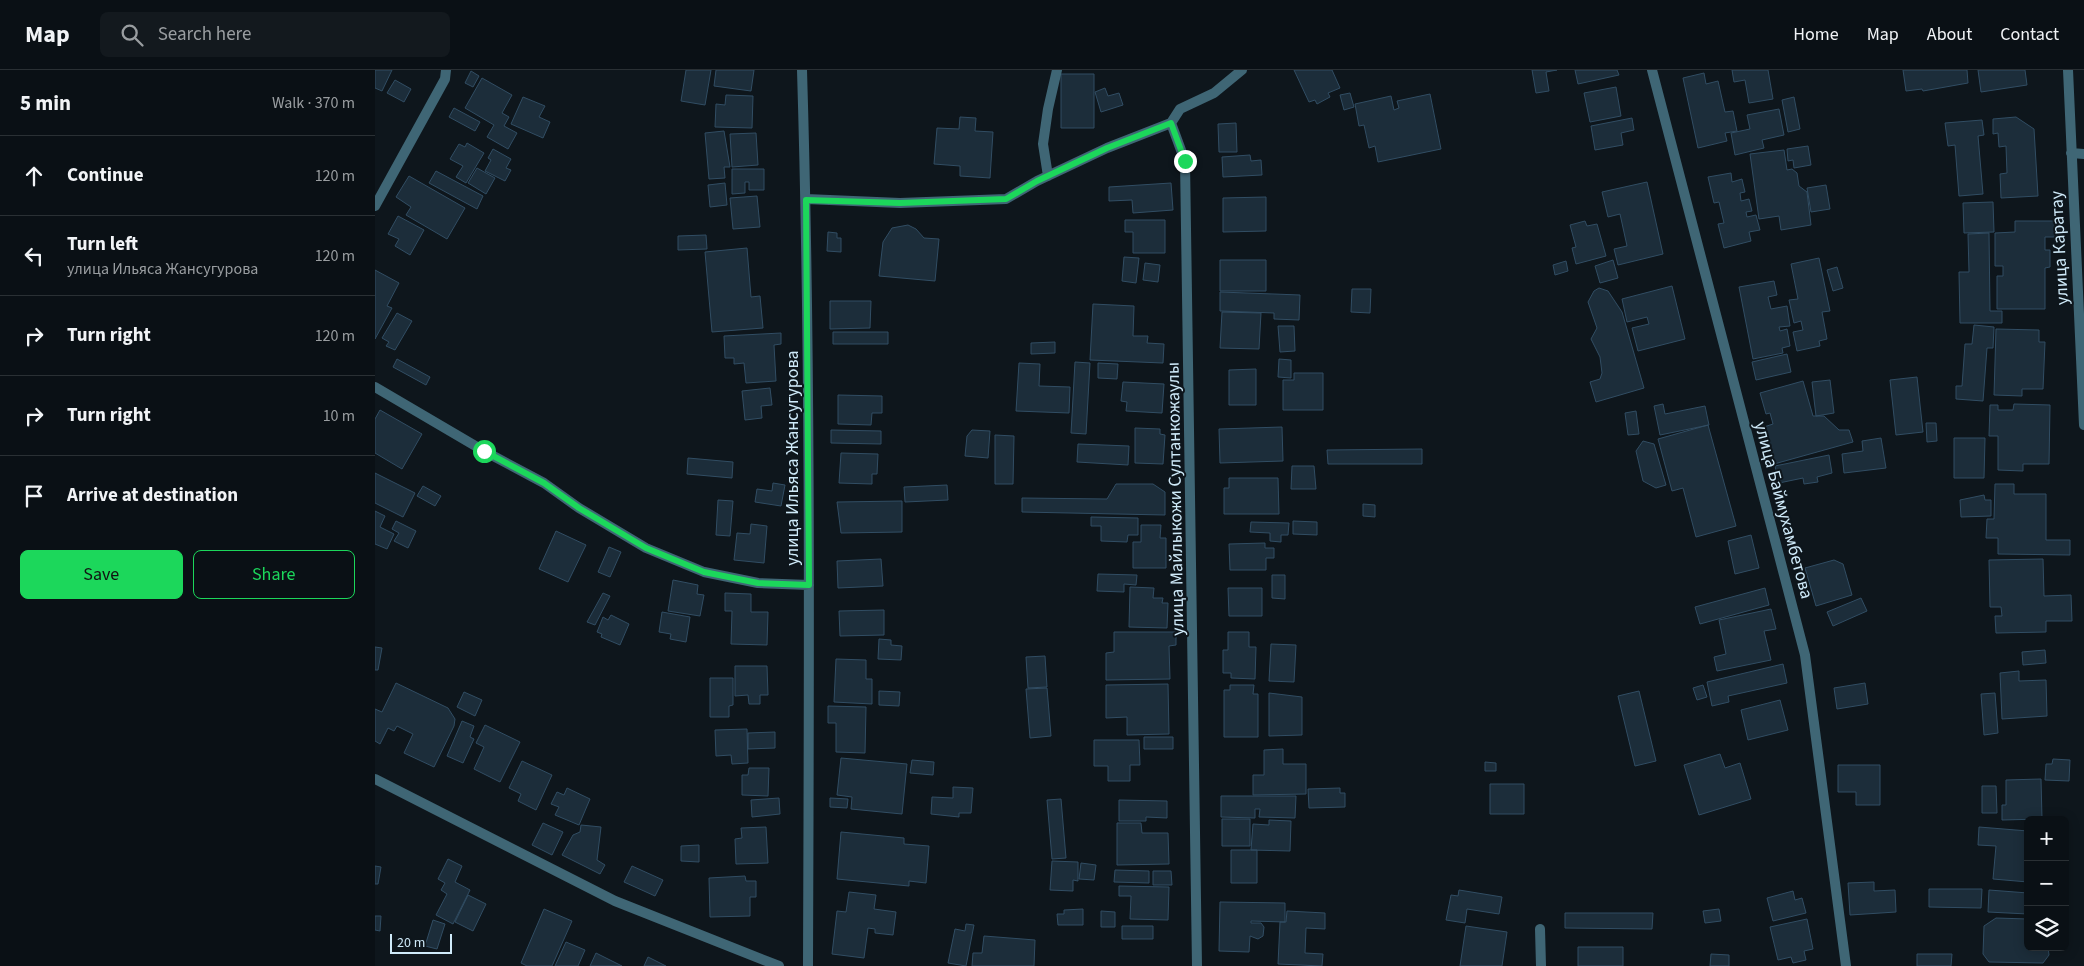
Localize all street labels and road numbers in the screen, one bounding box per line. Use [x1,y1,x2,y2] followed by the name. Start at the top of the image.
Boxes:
[2044,190,2075,306] street label: улица Каратау
[780,350,805,566] street label: улица Ильяса Жансугурова
[1161,362,1190,636] street label: улица Майлыкожи Султанкожаулы
[1748,419,1819,602] street label: улица Баймухамбетова

